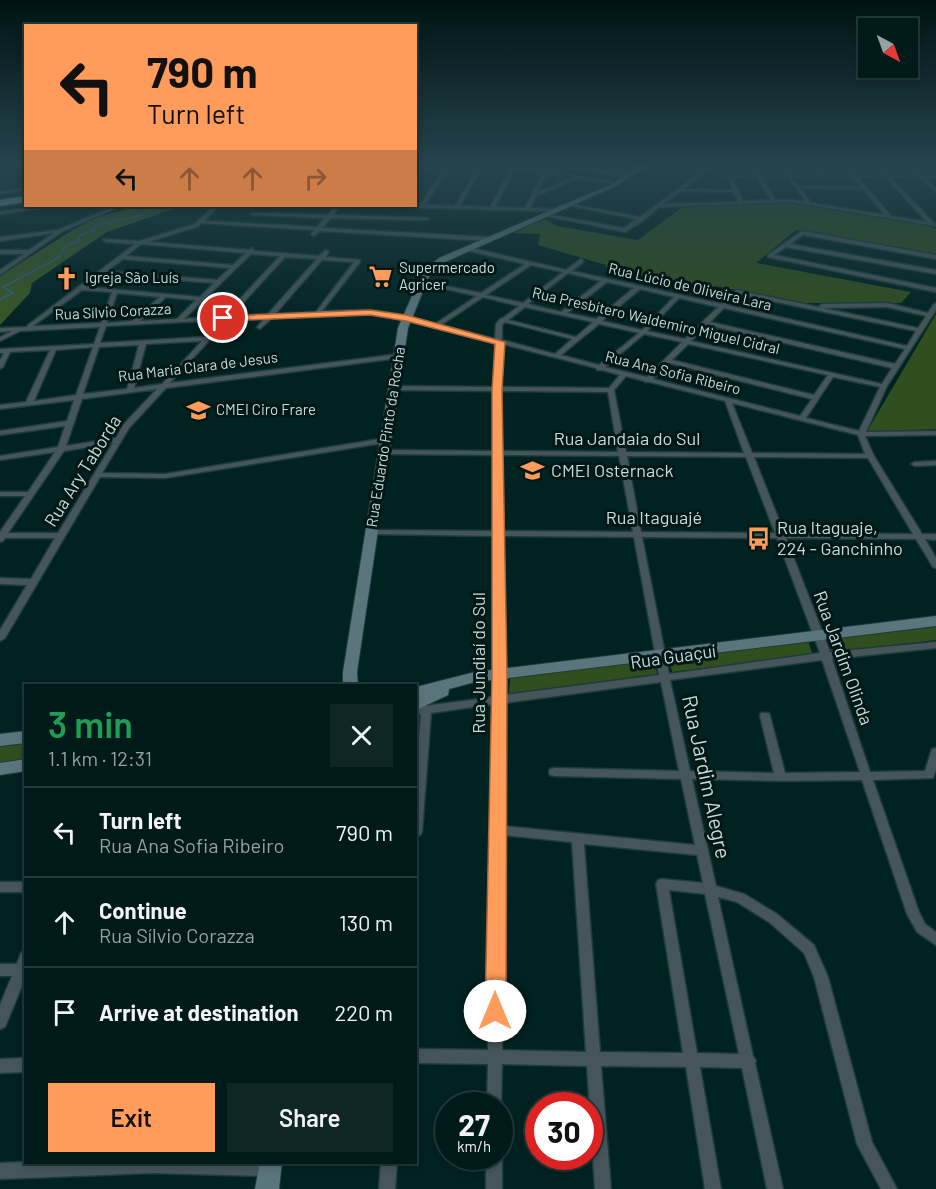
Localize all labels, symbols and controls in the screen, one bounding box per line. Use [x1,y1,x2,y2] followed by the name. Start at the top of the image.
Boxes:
[858,18,918,78] north arrow
[858,18,918,78] map controls
[147,46,258,96] text: 790 m
[48,48,126,126] icon: left
[147,97,245,129] text: Turn left
[110,162,143,195] icon: left
[173,162,206,195] icon: ahead
[236,162,269,195] icon: ahead
[299,162,332,195] icon: right
[399,258,495,293] place label: Supermercado Agricer
[607,258,774,314] street label: Rua Lúcio de Oliveira Lara
[368,264,394,290] supermarket icon: Supermercado Agricer
[54,265,80,291] church icon: Igreja São Luís
[85,268,179,286] place label: Igreja São Luís
[531,283,782,357] street label: Rua Presbítero Waldemiro Miguel Cidral
[197,292,248,343] pin
[54,299,172,323] street label: Rua Sílvio Corazza
[206,301,239,334] icon: arrive
[362,345,408,528] street label: Rua Eduardo Pinto da Rocha
[604,346,743,398] street label: Rua Ana Sofia Ribeiro
[117,347,279,385] street label: Rua Maria Clara de Jesus
[185,397,211,423] school or university icon: CMEI Ciro Frare
[216,400,316,418] place label: CMEI Ciro Frare
[39,411,125,530] street label: Rua Ary Taborda
[554,427,700,449] street label: Rua Jandaia do Sul
[520,458,546,484] school or university icon: CMEI Osternack
[551,459,674,481] place label: CMEI Osternack
[606,506,702,528] street label: Rua Itaguajé
[777,516,903,559] place label: Rua Itaguaje, 224 - Ganchinho
[746,525,772,551] bus stop icon: Rua Itaguaje, 224 - Ganchinho
[809,588,878,728] street label: Rua Jardim Olinda
[467,592,489,734] street label: Rua Jundiaí do Sul
[629,639,717,673] street label: Rua Guaçuí
[678,693,737,861] street label: Rua Jardim Alegre
[48,702,133,745] text: 3 min
[330,704,393,767] button: close
[48,746,152,770] text: 1.1 km · 12:31
[99,807,182,833] text: Turn left
[48,816,81,849] icon: left
[336,819,393,845] text: 790 m
[99,833,284,857] text: Rua Ana Sofia Ribeiro
[99,897,187,923] text: Continue
[48,906,81,939] icon: ahead
[339,909,393,935] text: 130 m
[99,923,255,947] text: Rua Sílvio Corazza
[463,979,527,1043] position arrow
[48,996,81,1029] icon: arrive
[99,999,298,1025] text: Arrive at destination
[334,999,393,1025] text: 220 m
[48,1083,215,1152] button: Exit
[227,1083,393,1152] button: Share
[525,1092,603,1170] speed limit sign: 30
[458,1106,490,1142] text: 27
[457,1137,491,1155] text: km/h

